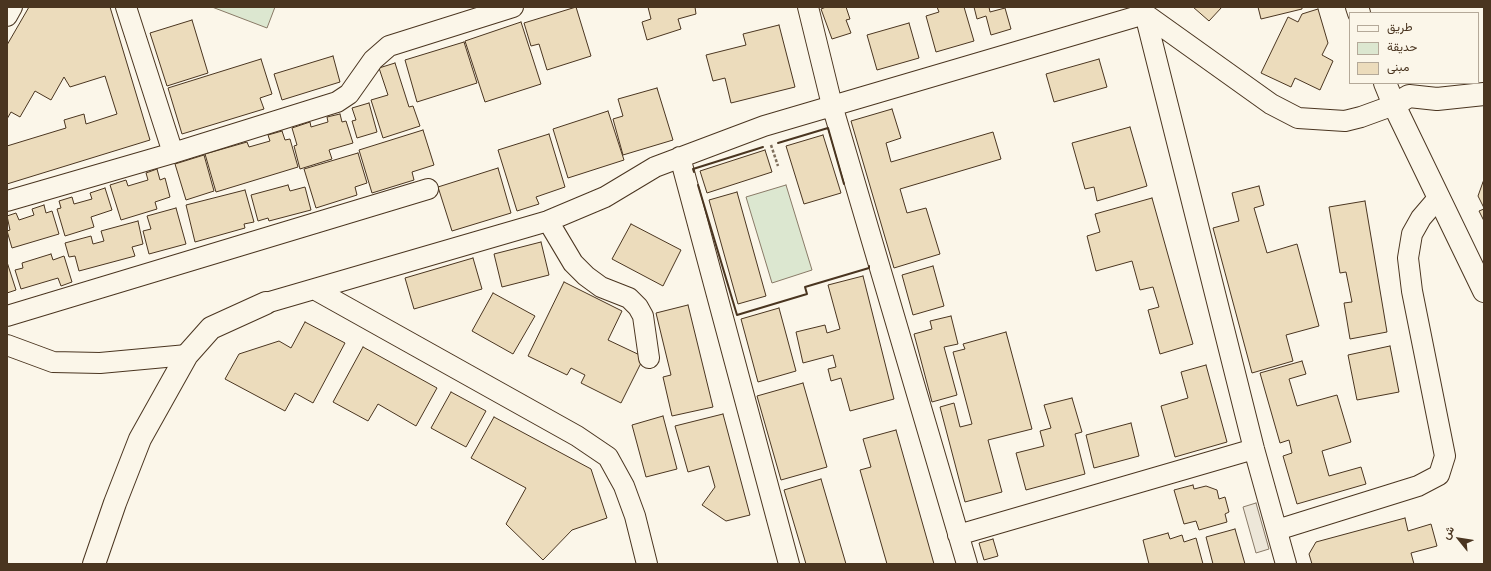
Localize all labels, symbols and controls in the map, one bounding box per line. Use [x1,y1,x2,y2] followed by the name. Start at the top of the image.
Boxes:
[1349,12,1479,84] legend
[1387,20,1412,35] text: طريق
[1387,40,1417,55] text: حديقة
[1387,60,1409,75] text: مبنى
[1439,519,1479,559] north arrow
[1439,524,1457,542] text: ش

